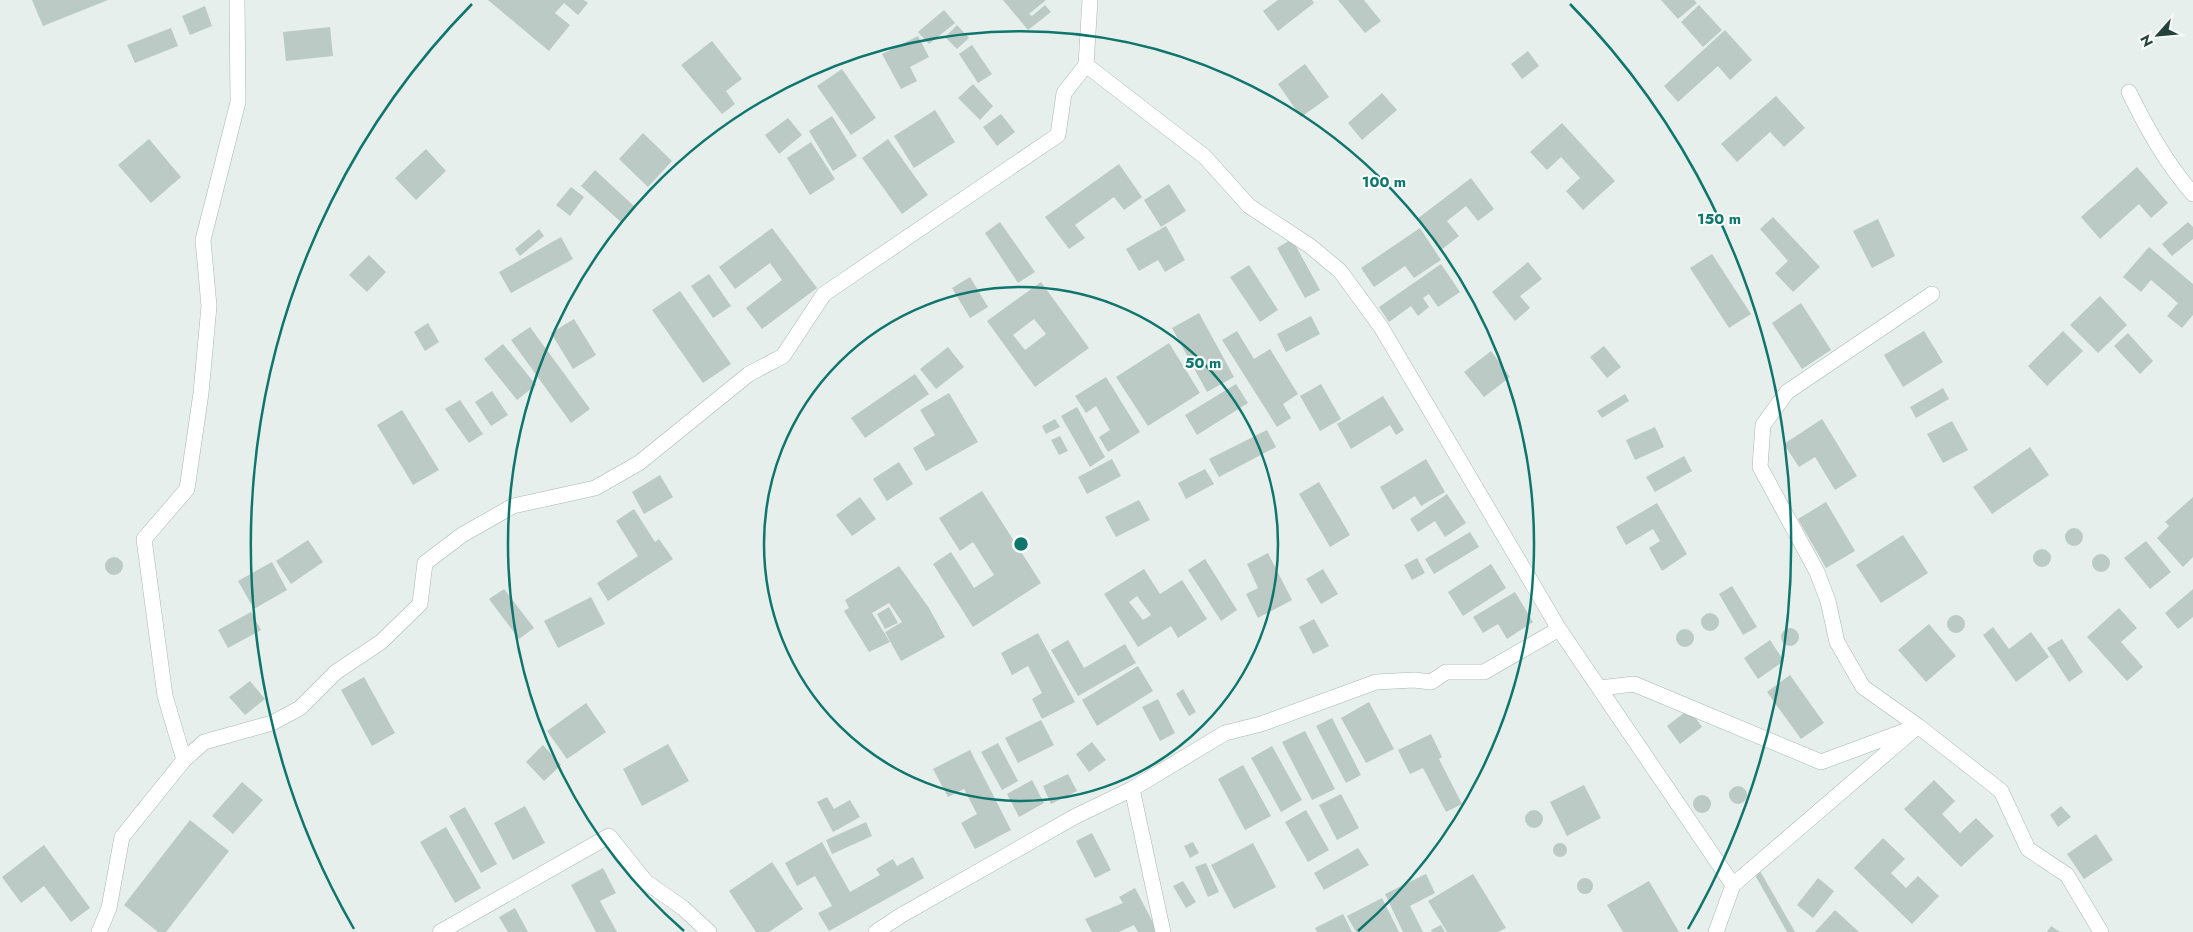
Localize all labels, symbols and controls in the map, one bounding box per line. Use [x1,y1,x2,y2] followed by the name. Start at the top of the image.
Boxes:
[2133,10,2183,60] north arrow
[2135,31,2158,50] text: N
[1362,171,1406,193] text: 100 m
[1697,208,1741,230] text: 150 m
[1185,352,1221,374] text: 50 m
[1012,535,1030,553] centre of rings

